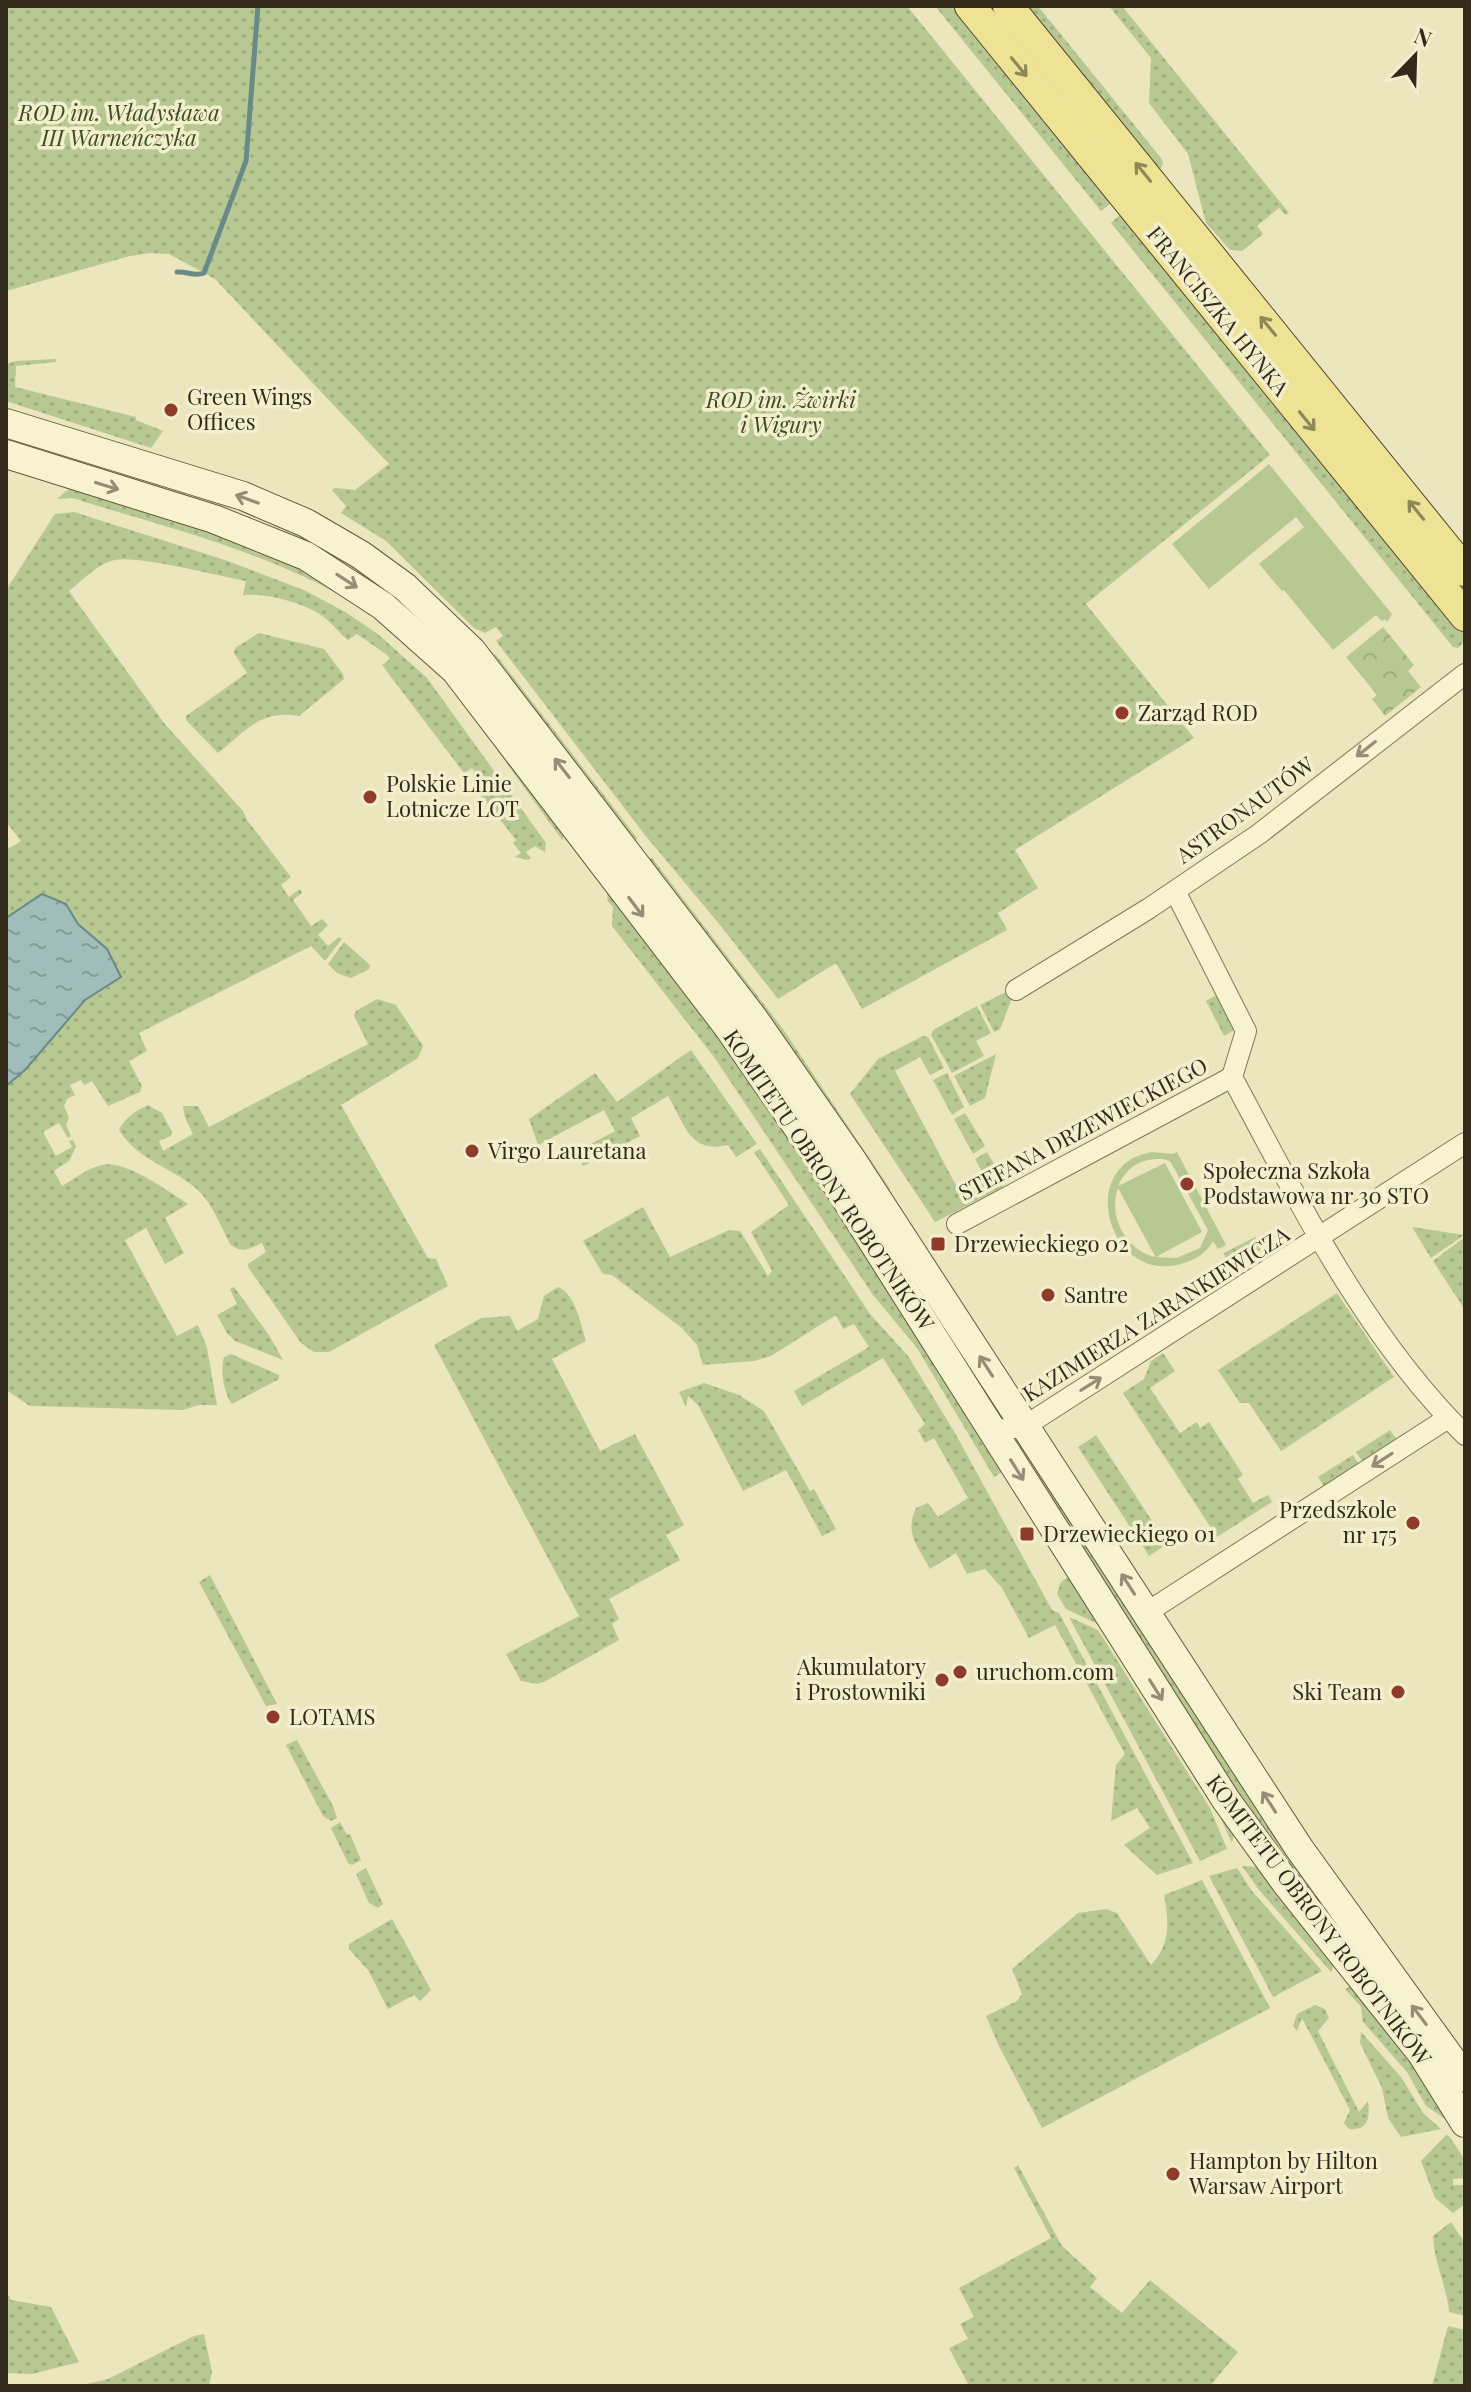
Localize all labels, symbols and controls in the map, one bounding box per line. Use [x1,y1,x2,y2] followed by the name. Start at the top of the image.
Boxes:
[1375,16,1455,96] north arrow
[1410,20,1436,54] text: N
[1010,56,1028,76] one-way arrow
[17,97,220,152] park label: ROD im. Władysława III Warneńczyka
[1134,162,1152,183] one-way arrow
[1141,219,1297,402] street label: FRANCISZKA HYNKA
[1259,316,1276,337] one-way arrow
[187,381,312,436] place label: Green Wings Offices
[705,384,856,439] park label: ROD im. Żwirki i Wigury
[162,401,180,419] marker: Green Wings Offices
[1297,410,1315,431] one-way arrow
[94,479,119,494] one-way arrow
[235,490,260,505] one-way arrow
[1407,500,1425,521] one-way arrow
[335,574,358,590] one-way arrow
[1138,697,1258,727] place label: Zarząd ROD
[1113,704,1131,722] marker: Zarząd ROD
[1356,741,1377,758] one-way arrow
[1169,749,1320,870] street label: ASTRONAUTÓW
[553,758,570,779] one-way arrow
[386,768,519,823] place label: Polskie Linie Lotnicze LOT
[361,788,379,806] marker: Polskie Linie Lotnicze LOT
[628,896,645,917] one-way arrow
[718,1023,942,1336] street label: KOMITETU OBRONY ROBOTNIKÓW
[953,1050,1212,1207] street label: STEFANA DRZEWIECKIEGO
[487,1135,646,1165] place label: Virgo Lauretana
[463,1142,481,1160] marker: Virgo Lauretana
[1203,1155,1429,1210] place label: Społeczna Szkoła Podstawowa nr 30 STO
[1178,1175,1196,1193] marker: Społeczna Szkoła Podstawowa nr 30 STO
[1016,1218,1295,1408] street label: KAZIMIERZA ZARANKIEWICZA
[954,1228,1129,1258] place label: Drzewieckiego 02
[929,1235,947,1253] marker: Drzewieckiego 02
[1064,1279,1128,1309] place label: Santre
[1039,1286,1057,1304] marker: Santre
[978,1355,994,1378] one-way arrow
[1079,1376,1102,1392] one-way arrow
[1371,1452,1394,1468] one-way arrow
[1009,1458,1025,1481] one-way arrow
[1279,1494,1397,1549] place label: Przedszkole nr 175
[1404,1514,1422,1532] marker: Przedszkole nr 175
[1043,1518,1215,1548] place label: Drzewieckiego 01
[1018,1525,1036,1543] marker: Drzewieckiego 01
[1119,1573,1135,1596] one-way arrow
[795,1651,926,1706] place label: Akumulatory i Prostowniki
[976,1656,1115,1686] place label: uruchom.com
[951,1663,969,1681] marker: uruchom.com
[933,1671,951,1689] marker: Akumulatory i Prostowniki
[1292,1676,1382,1706] place label: Ski Team
[1148,1678,1164,1701] one-way arrow
[1389,1683,1407,1701] marker: Ski Team
[289,1701,375,1731] place label: LOTAMS
[264,1708,282,1726] marker: LOTAMS
[1200,1768,1439,2071] street label: KOMITETU OBRONY ROBOTNIKÓW
[1261,1791,1277,1814] one-way arrow
[1410,2004,1427,2026] one-way arrow
[1188,2145,1378,2200] place label: Hampton by Hilton Warsaw Airport
[1164,2165,1182,2183] marker: Hampton by Hilton Warsaw Airport

